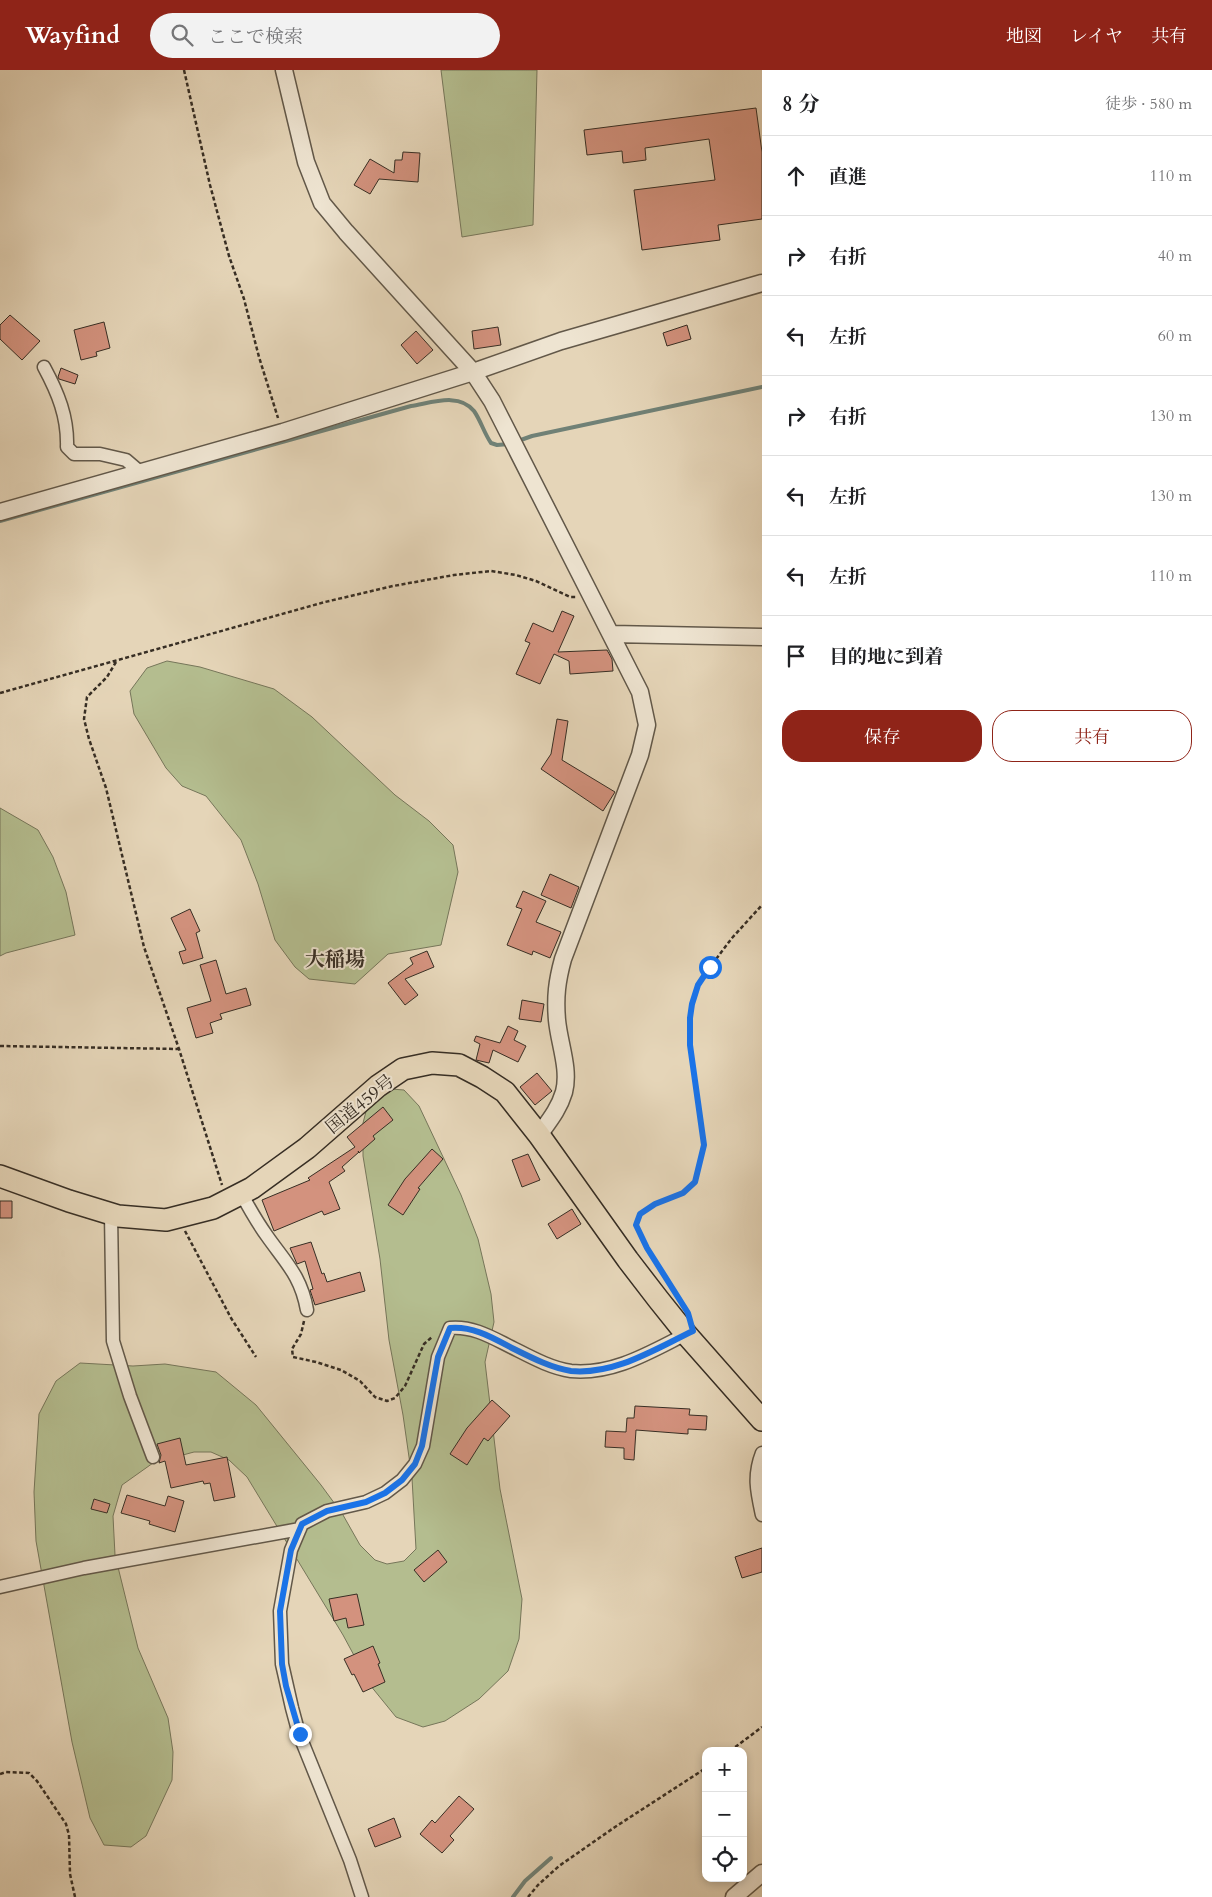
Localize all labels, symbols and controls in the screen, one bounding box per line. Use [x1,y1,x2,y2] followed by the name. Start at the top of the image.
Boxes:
[150,13,500,58] search box
[25,19,120,52] text: Wayfind
[168,21,196,49] icon: search
[208,24,303,50] text: ここで検索
[1006,24,1042,49] text: 地図
[1070,24,1123,49] text: レイヤ
[1151,24,1187,49] text: 共有
[782,90,819,119] text: 8 分
[1105,93,1192,115] text: 徒歩 · 580 m
[782,162,810,190] icon: ahead
[829,164,867,190] text: 直進
[1150,165,1192,187] text: 110 m
[782,242,810,270] icon: right
[829,244,867,270] text: 右折
[1158,245,1192,267] text: 40 m
[782,322,810,350] icon: left
[829,324,867,350] text: 左折
[1158,325,1192,347] text: 60 m
[782,402,810,430] icon: right
[829,404,867,430] text: 右折
[1150,405,1192,427] text: 130 m
[782,482,810,510] icon: left
[829,484,867,510] text: 左折
[1150,485,1192,507] text: 130 m
[782,562,810,590] icon: left
[829,564,867,590] text: 左折
[1150,565,1192,587] text: 110 m
[782,642,810,670] icon: arrive
[829,644,943,670] text: 目的地に到着
[782,710,982,762] button: 保存
[992,710,1192,762] button: 共有
[305,946,365,973] district label: 大稲場
[699,956,722,979] route start
[321,1069,400,1140] street label: 国道459号
[289,1723,312,1746] route end
[702,1747,747,1882] map controls
[702,1747,747,1792] button: +
[702,1792,747,1837] button: −
[702,1837,747,1882] button: locate

